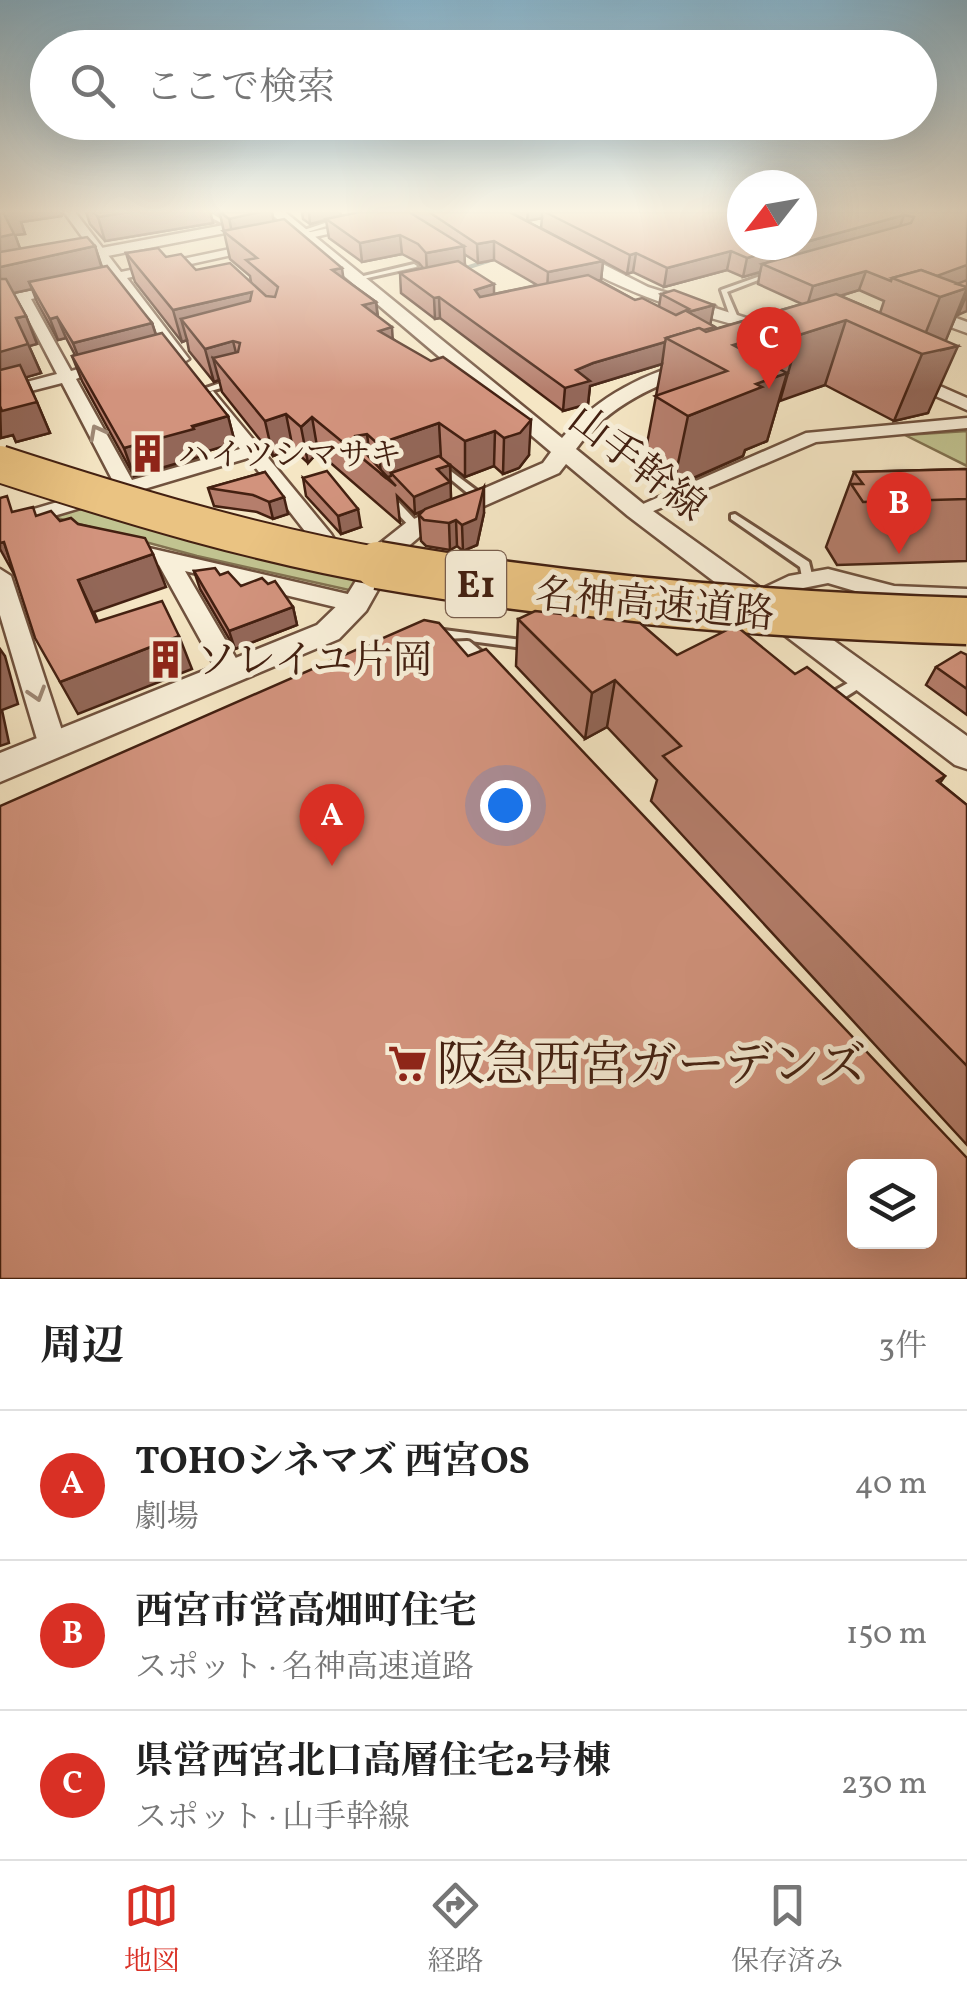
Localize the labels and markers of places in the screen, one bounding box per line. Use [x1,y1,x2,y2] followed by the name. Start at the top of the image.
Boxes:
[736,306,802,389] pin: C
[127,433,169,475] building icon: ハイツシマサキ
[178,435,402,479] place label: ハイツシマサキ
[866,472,932,554] pin: B
[196,635,432,691] place label: ソレイユ片岡
[145,638,187,680] building icon: ソレイユ片岡
[300,784,364,866] pin: A
[437,1034,867,1101] place label: 阪急西宮ガーデンズ
[386,1042,428,1084] supermarket icon: 阪急西宮ガーデンズ

